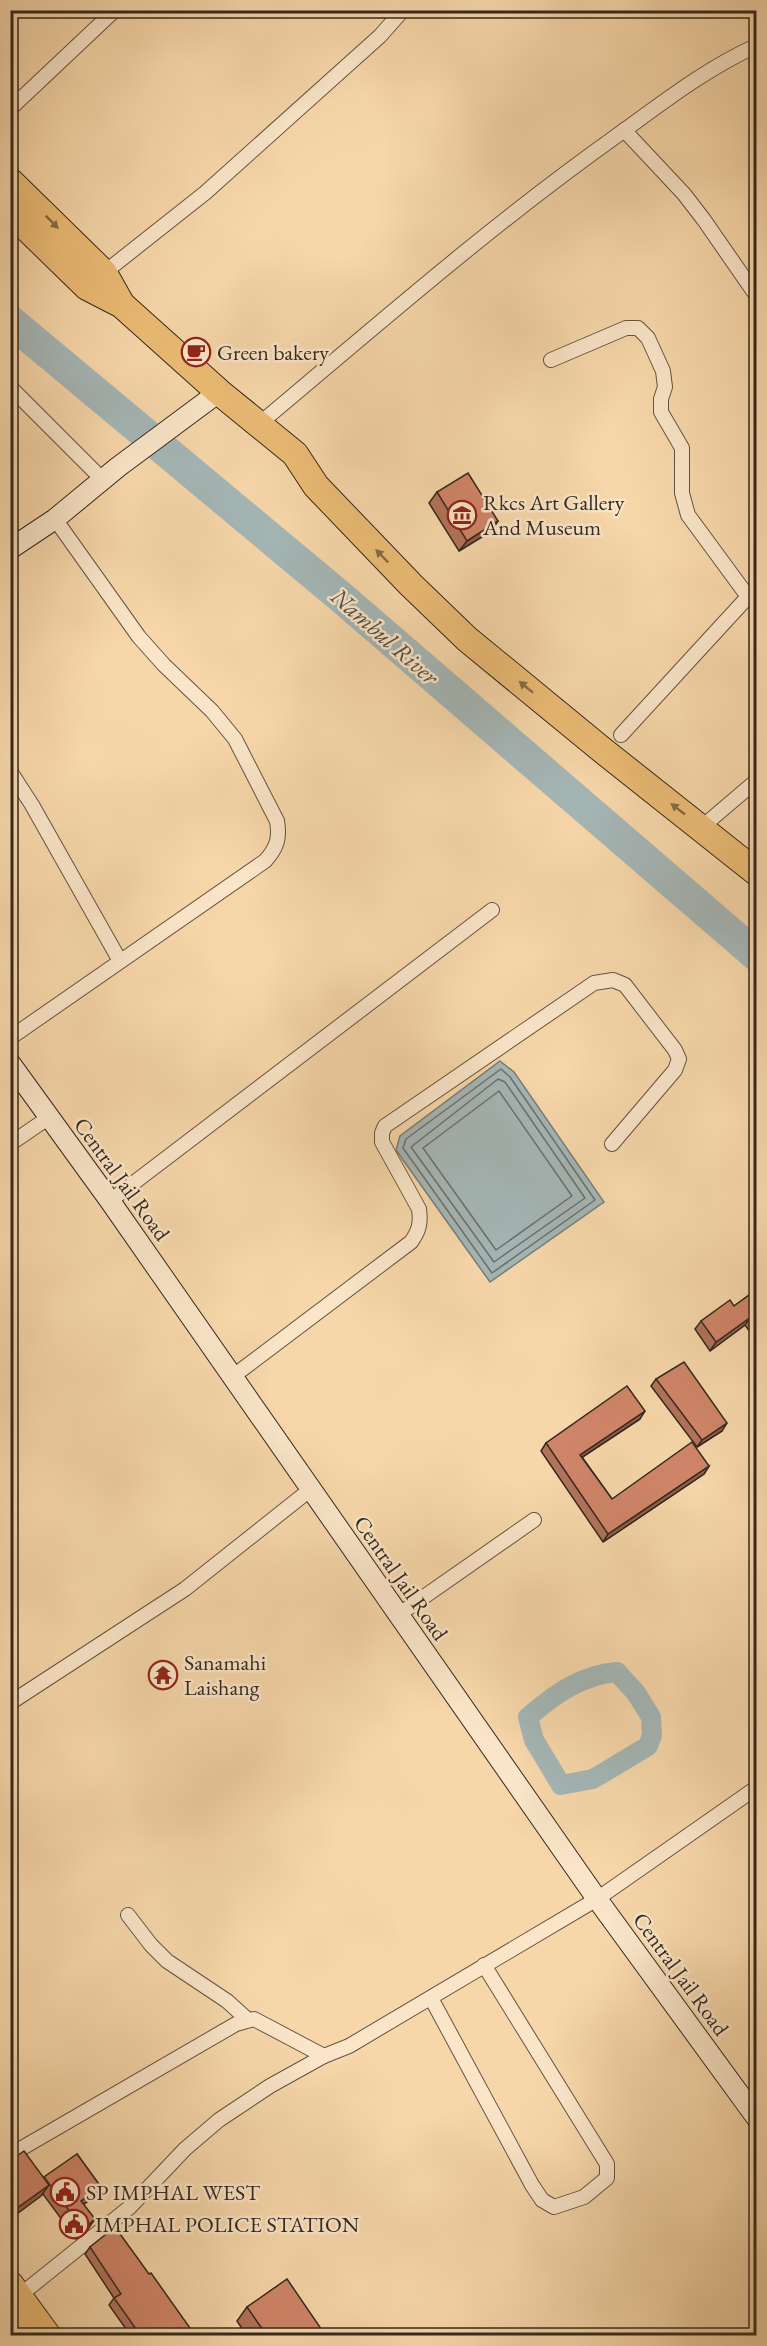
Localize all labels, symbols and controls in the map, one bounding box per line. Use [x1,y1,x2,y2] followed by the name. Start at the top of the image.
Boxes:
[45,215,60,229] one-way arrow
[180,336,212,368] cafe icon: Green bakery
[217,338,329,367] place label: Green bakery
[482,488,625,542] place label: Rkcs Art Gallery And Museum
[446,499,478,531] museum icon: Rkcs Art Gallery And Museum
[376,549,390,563] one-way arrow
[324,580,447,693] water label: Nambul River
[518,681,534,694] one-way arrow
[671,803,686,815] one-way arrow
[67,1111,177,1247] street label: Central Jail Road
[347,1510,455,1647] street label: Central Jail Road
[184,1648,266,1702] place label: Sanamahi Laishang
[147,1659,179,1691] temple icon: Sanamahi Laishang
[626,1906,736,2042] street label: Central Jail Road
[49,2176,81,2208] public building icon: SP IMPHAL WEST
[86,2178,260,2207] place label: SP IMPHAL WEST
[58,2208,90,2240] public building icon: IMPHAL POLICE STATION
[95,2210,360,2239] place label: IMPHAL POLICE STATION

